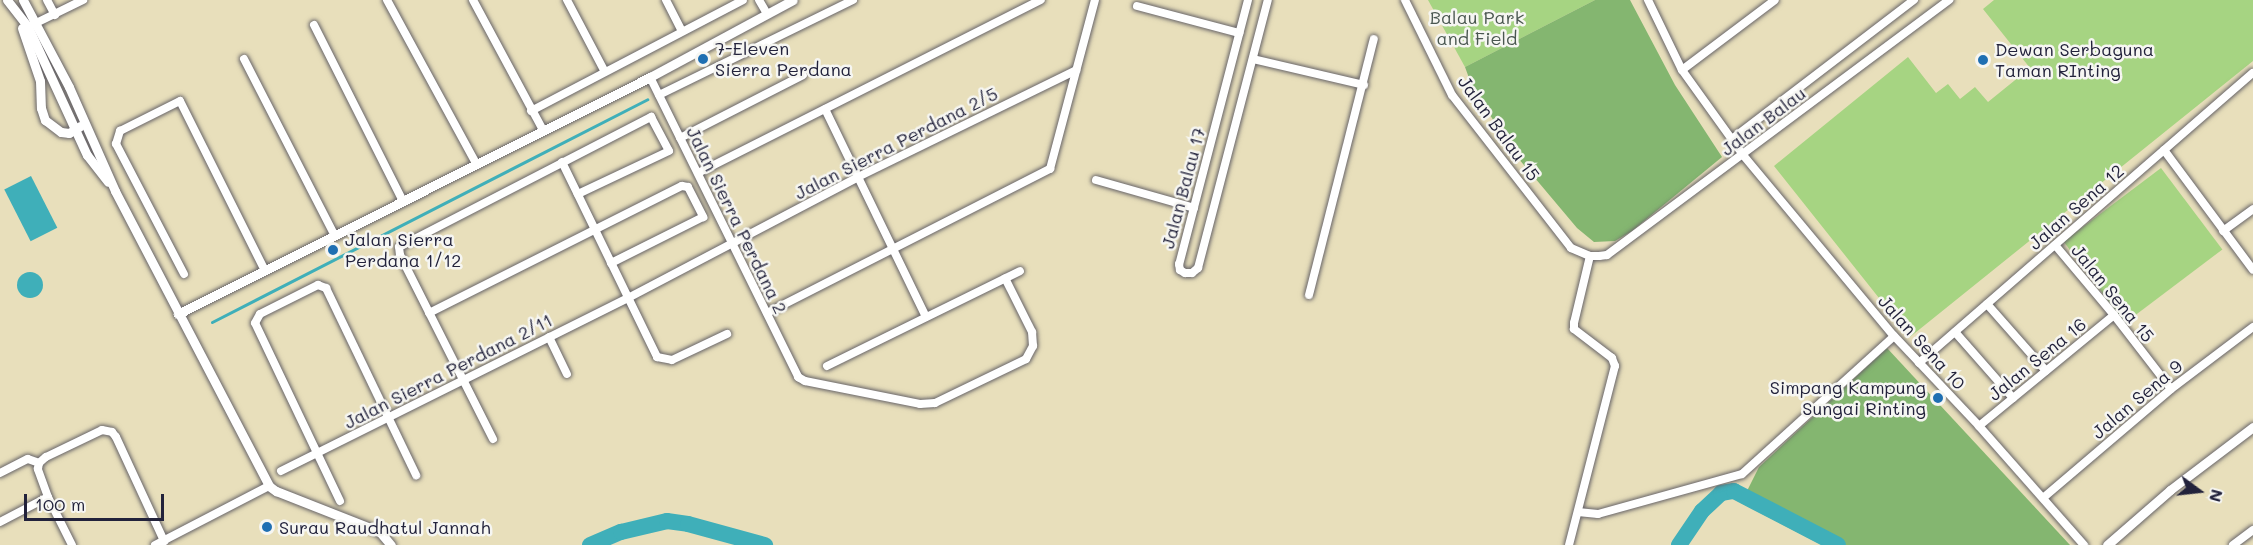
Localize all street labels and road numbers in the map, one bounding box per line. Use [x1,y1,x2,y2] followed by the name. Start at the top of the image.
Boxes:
[1454,71,1544,185] street label: Jalan Balau 15
[791,82,1001,204] street label: Jalan Sierra Perdana 2/5
[1716,82,1810,160] street label: Jalan Balau
[682,123,792,317] street label: Jalan Sierra Perdana 2
[1156,125,1210,251] street label: Jalan Balau 17
[2024,160,2128,254] street label: Jalan Sena 12
[2067,240,2159,346] street label: Jalan Sena 15
[1874,290,1970,394] street label: Jalan Sena 10
[340,309,556,433] street label: Jalan Sierra Perdana 2/11
[1984,313,2090,405] street label: Jalan Sena 16
[2087,355,2187,443] street label: Jalan Sena 9

